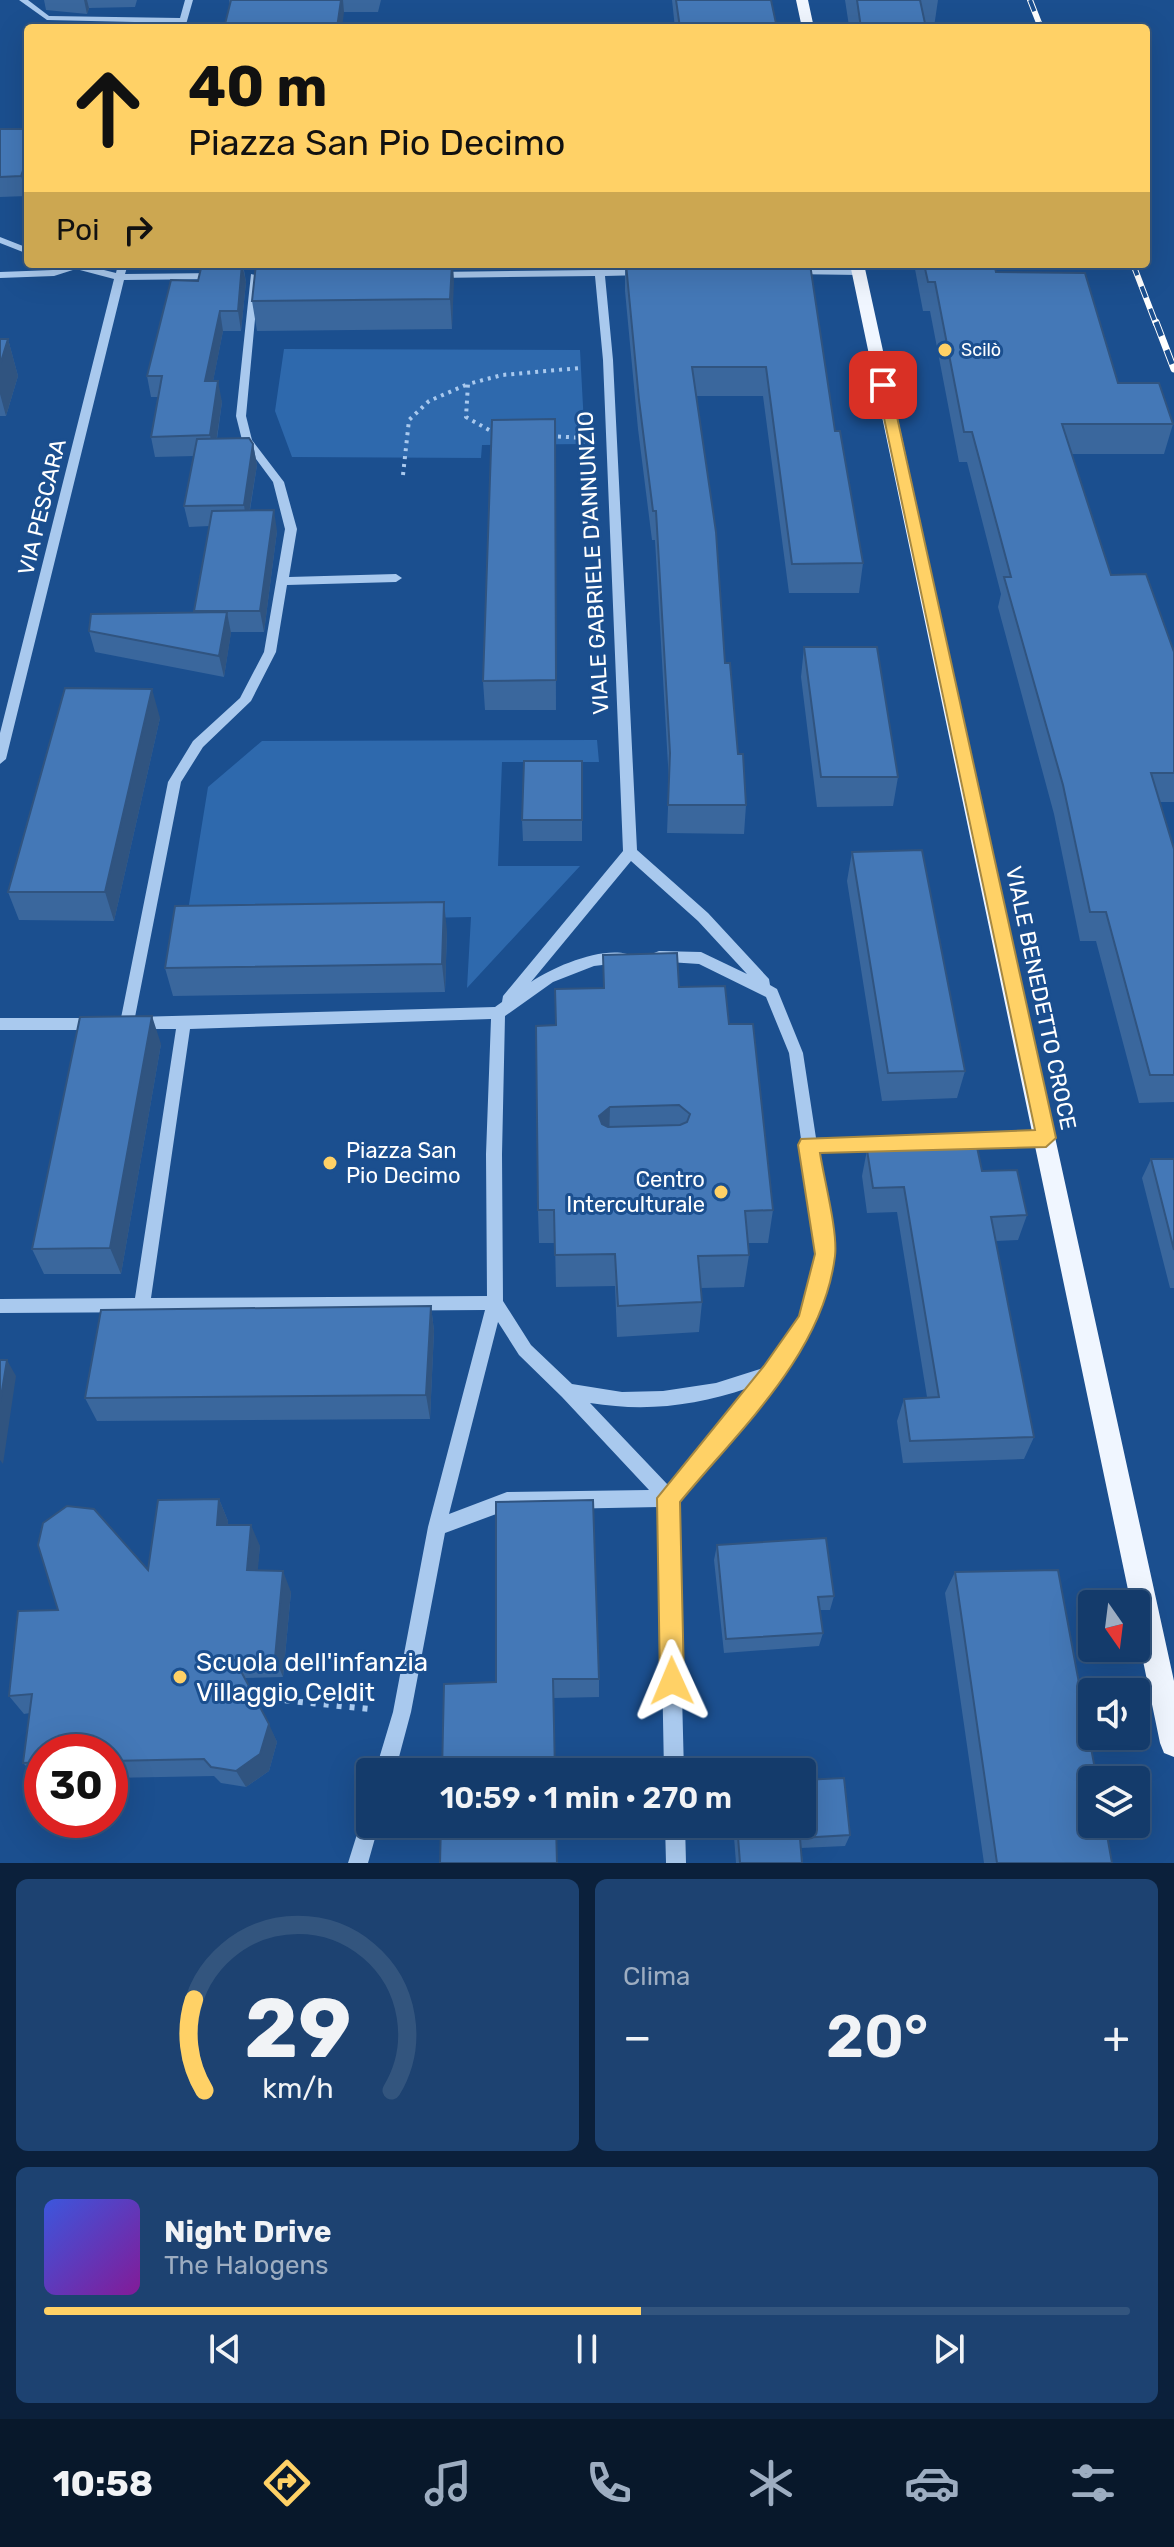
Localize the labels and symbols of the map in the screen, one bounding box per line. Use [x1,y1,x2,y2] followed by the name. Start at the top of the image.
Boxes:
[961,339,1001,361] place label: Scilò
[936,341,954,359] marker: Scilò
[849,351,917,419] pin
[572,411,614,715] street label: VIALE GABRIELE D'ANNUNZIO
[12,436,72,578] street label: VIA PESCARA
[1000,864,1082,1132] street label: VIALE BENEDETTO CROCE
[346,1137,461,1189] place label: Piazza San Pio Decimo
[321,1154,339,1172] marker: Piazza San Pio Decimo
[566,1166,705,1218] place label: Centro Interculturale
[712,1183,730,1201] marker: Centro Interculturale
[1078,1590,1150,1662] north arrow
[630,1639,714,1723] position arrow
[196,1647,428,1708] place label: Scuola dell'infanzia Villaggio Celdit
[171,1668,189,1686] marker: Scuola dell'infanzia Villaggio Celdit
[24,1734,128,1838] speed limit sign: 30

